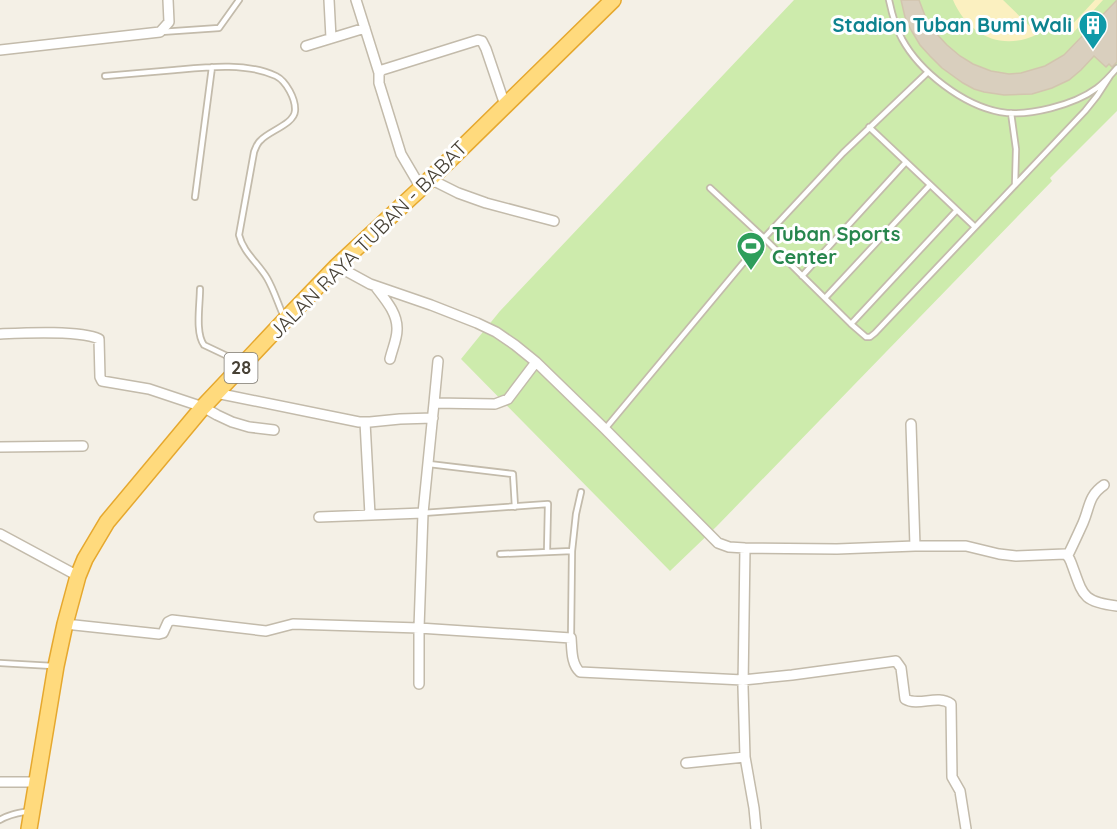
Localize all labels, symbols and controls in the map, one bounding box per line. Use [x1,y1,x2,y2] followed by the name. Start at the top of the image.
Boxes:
[1077,9,1109,51] building icon: Stadion Tuban Bumi Wali
[833,12,1072,37] place label: Stadion Tuban Bumi Wali
[263,135,472,344] street label: JALAN RAYA TUBAN - BABAT
[772,221,900,269] place label: Tuban Sports Center
[735,230,767,272] sports icon: Tuban Sports Center
[224,353,258,383] road number: 28

